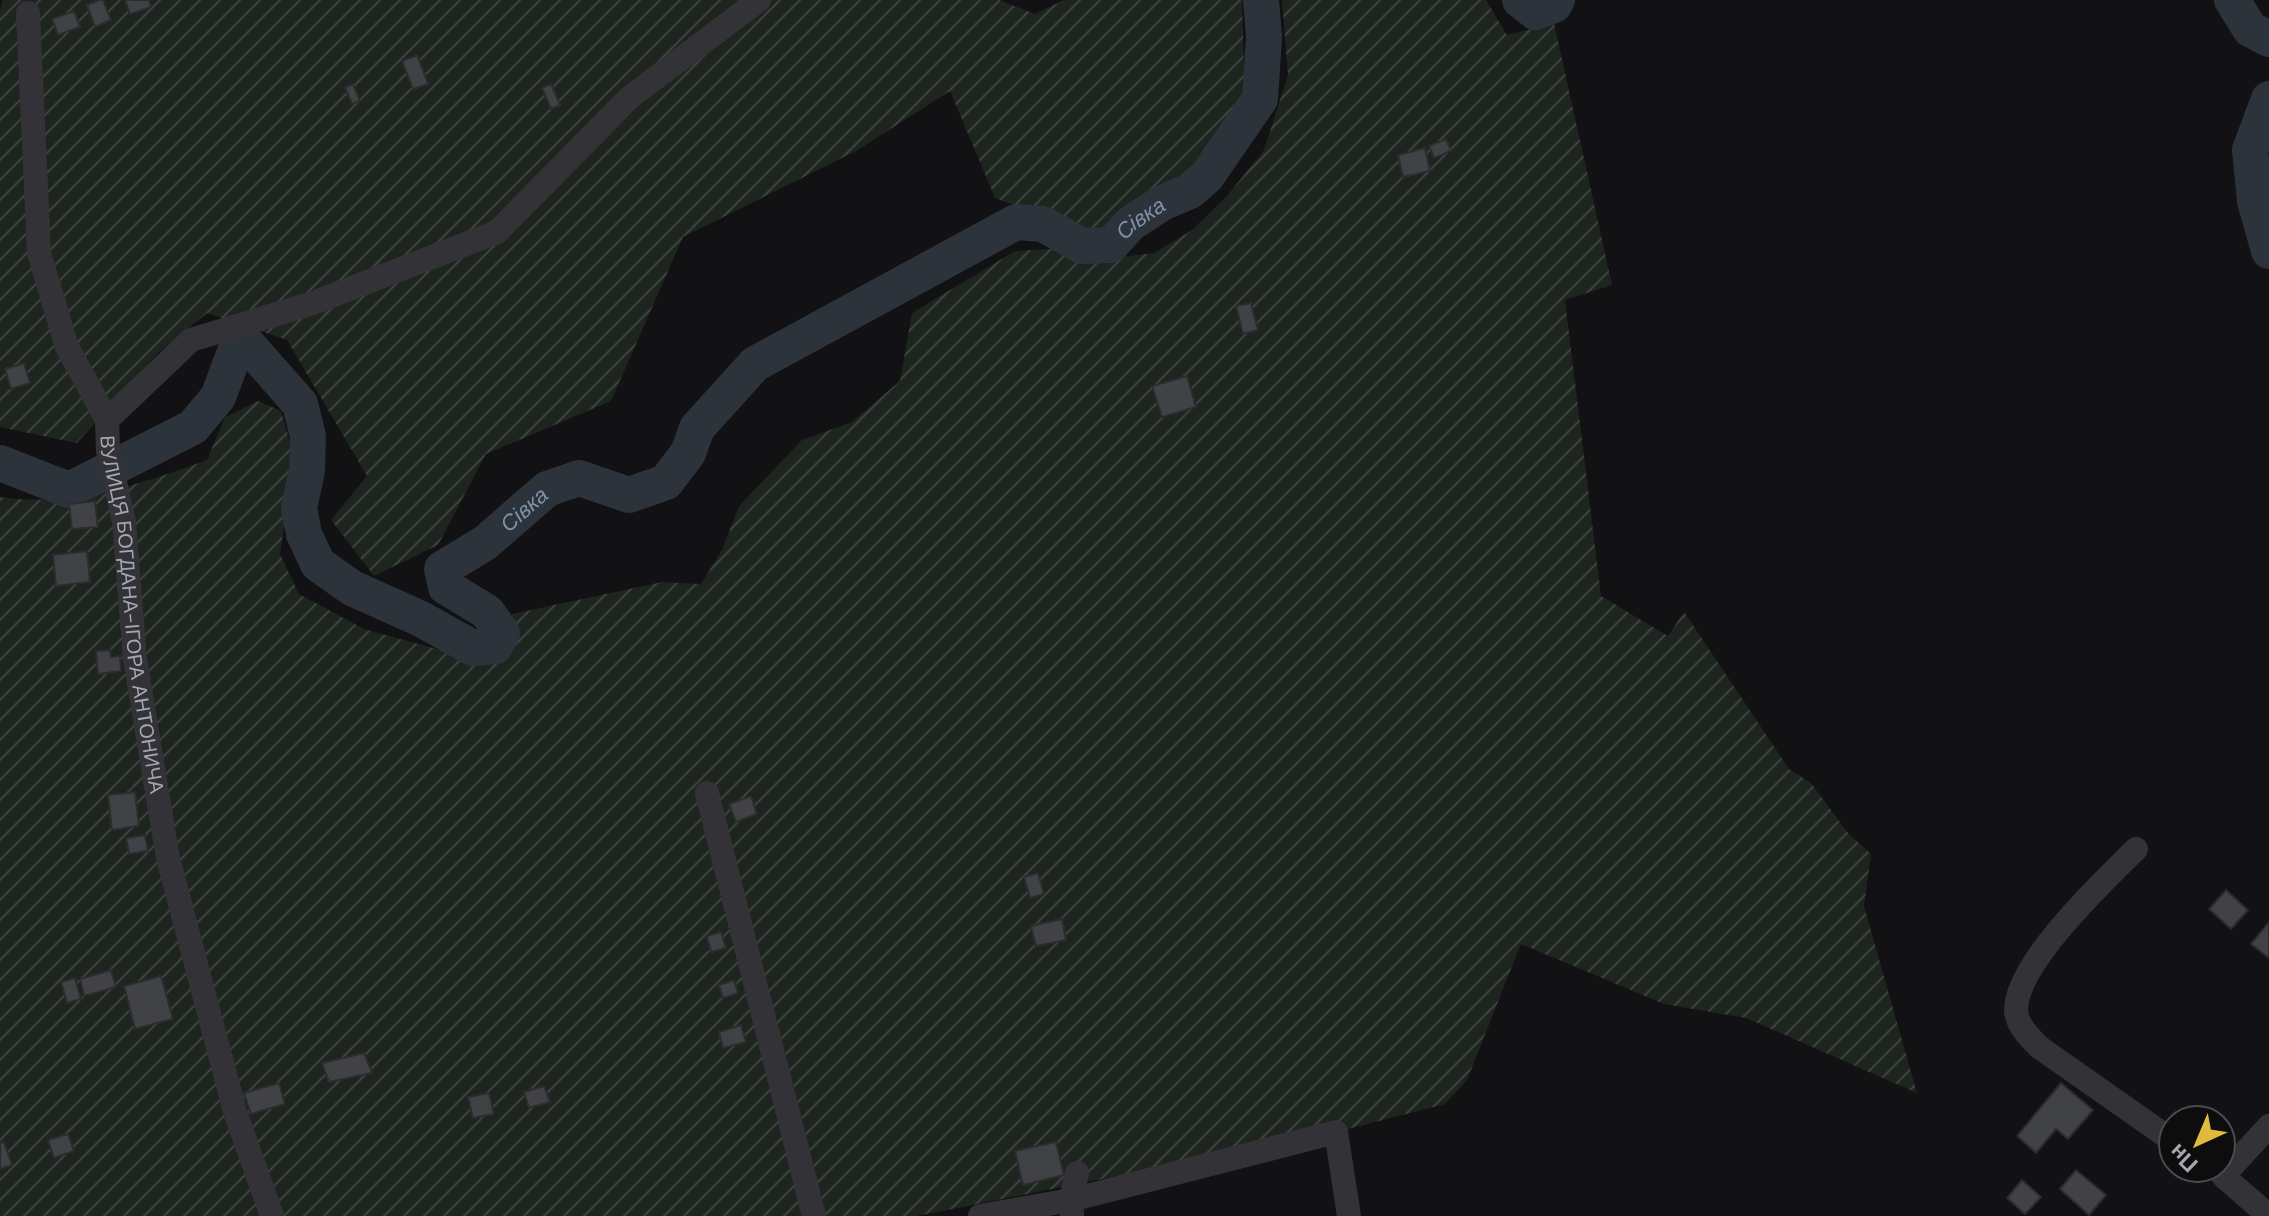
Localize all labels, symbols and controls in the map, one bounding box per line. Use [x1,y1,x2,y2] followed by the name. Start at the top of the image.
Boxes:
[1109,190,1171,245] water label: Сівка
[95,435,170,796] street label: ВУЛИЦЯ БОГДАНА-ІГОРА АНТОНИЧА
[494,480,554,538] water label: Сівка
[2157,1104,2237,1184] north arrow
[2163,1137,2204,1179] text: Пн

